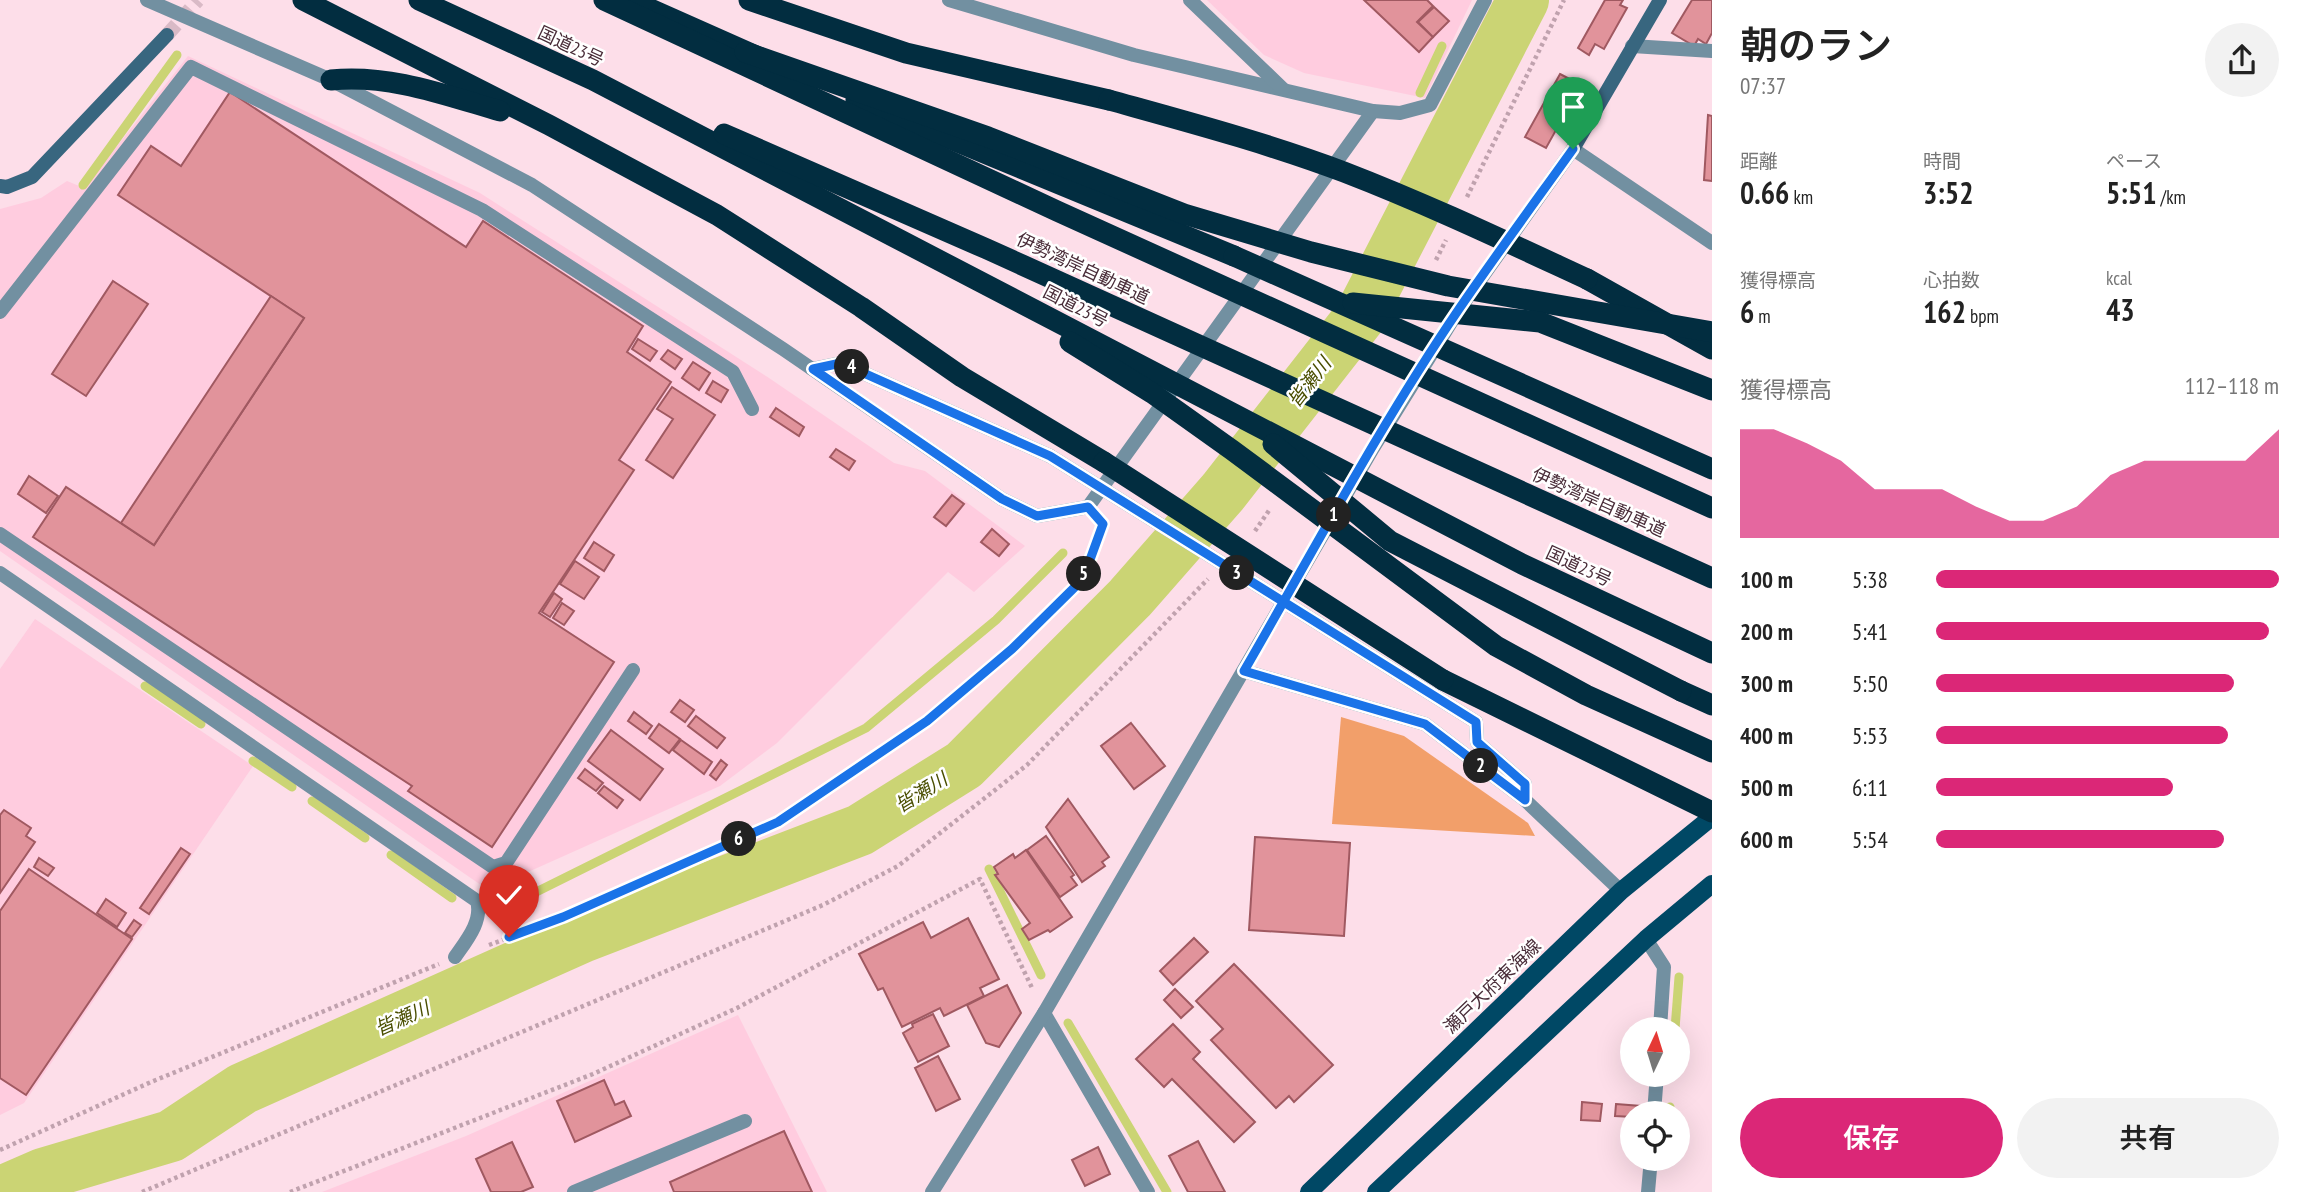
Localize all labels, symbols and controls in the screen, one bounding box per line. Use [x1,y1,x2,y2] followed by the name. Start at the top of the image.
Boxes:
[1740,20,1892,69] text: 朝のラン
[534,21,608,71] street label: 国道23号
[2205,23,2279,97] button: share
[1740,71,1786,100] text: 07:37
[1543,77,1603,149] pin
[1554,88,1592,126] icon: arrive
[1740,149,1778,173] text: 距離
[1923,149,1961,173] text: 時間
[2106,149,2162,173] text: ペース
[1740,173,1789,212] text: 0.66
[1923,173,1974,212] text: 3:52
[2106,173,2157,212] text: 5:51
[1789,185,1813,209] text: km
[2157,185,2186,209] text: /km
[1013,227,1153,309] street label: 伊勢湾岸自動車道
[2106,266,2132,290] text: kcal
[1740,268,1816,292] text: 獲得標高
[1923,268,1980,292] text: 心拍数
[1040,280,1112,332] street label: 国道23号
[2106,290,2135,329] text: 43
[1740,292,1754,331] text: 6
[1923,292,1966,331] text: 162
[1754,304,1771,328] text: m
[1966,304,1999,328] text: bpm
[834,350,870,384] pin: 4
[1282,351,1337,412] water label: 皆瀬川
[847,354,856,378] text: 4
[2185,371,2279,400] text: 112–118 m
[1740,375,1832,404] text: 獲得標高
[1529,462,1669,542] street label: 伊勢湾岸自動車道
[1316,498,1352,532] pin: 1
[1329,502,1338,526] text: 1
[1542,541,1616,591] street label: 国道23号
[1066,556,1102,592] pin: 5
[1220,556,1254,590] pin: 3
[1232,560,1241,584] text: 3
[1079,561,1088,585] text: 5
[1740,565,1793,594] text: 100 m
[1852,565,1888,594] text: 5:38
[1740,617,1793,646] text: 200 m
[1852,617,1888,646] text: 5:41
[1740,669,1793,698] text: 300 m
[1852,669,1888,698] text: 5:50
[1740,721,1793,750] text: 400 m
[1852,721,1888,750] text: 5:53
[1464,748,1498,784] pin: 2
[1476,753,1485,777] text: 2
[890,766,953,817] water label: 皆瀬川
[1740,773,1793,802] text: 500 m
[1852,773,1888,802] text: 6:11
[722,822,756,856] pin: 6
[1740,825,1793,854] text: 600 m
[1852,825,1888,854] text: 5:54
[734,826,743,850] text: 6
[479,865,539,937] pin
[490,876,528,914] icon: check
[1439,934,1545,1038] street label: 瀬戸大府東海線
[371,995,435,1041] water label: 皆瀬川
[1620,1017,1690,1087] north arrow
[1620,1017,1690,1171] map controls
[1740,1098,2003,1178] button: 保存
[2017,1098,2279,1178] button: 共有
[1620,1101,1690,1171] button: locate

